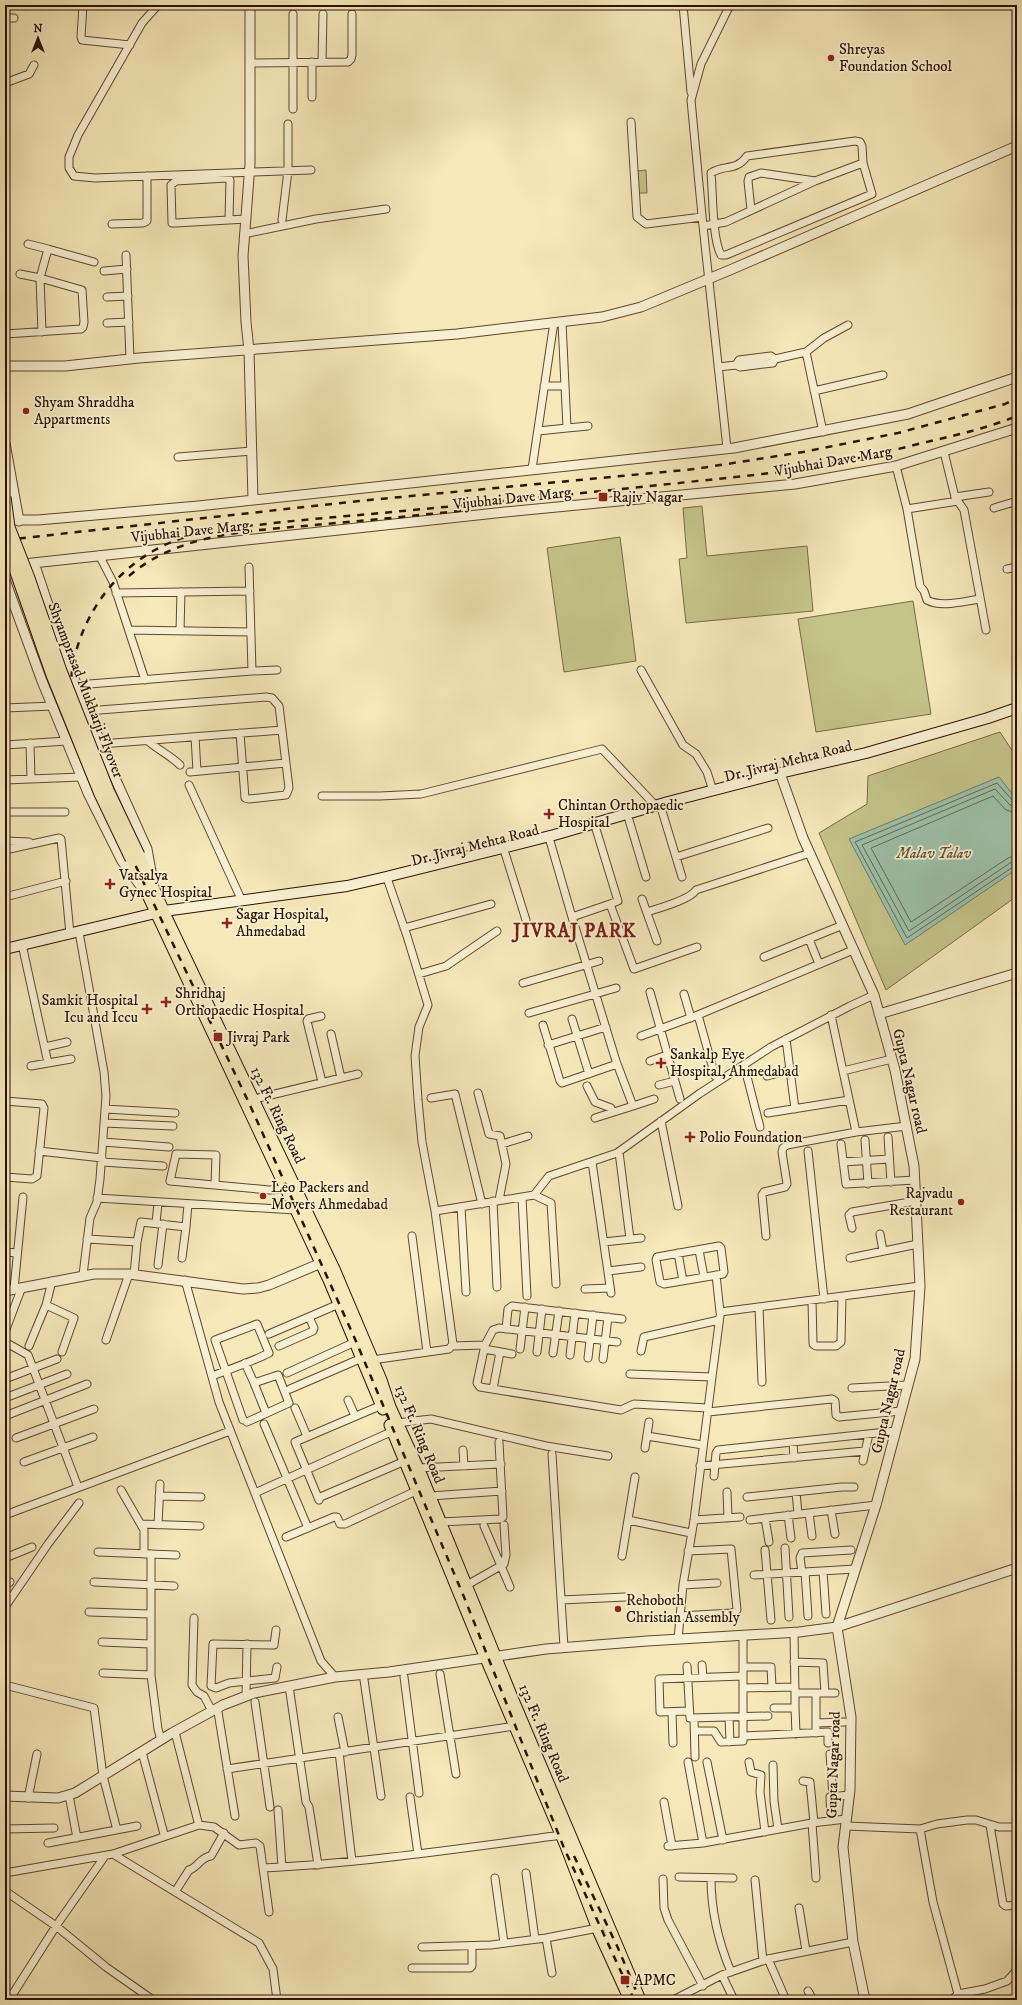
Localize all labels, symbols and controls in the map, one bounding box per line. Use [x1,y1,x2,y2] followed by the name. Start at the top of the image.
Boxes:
[18,18,58,58] north arrow
[33,22,43,36] text: N
[839,40,953,76] place label: Shreyas Foundation School
[826,53,836,63] marker: Shreyas Foundation School
[34,393,135,429] place label: Shyam Shraddha Appartments
[21,406,31,416] marker: Shyam Shraddha Appartments
[772,442,894,481] street label: Vijubhai Dave Marg
[451,483,573,514] street label: Vijubhai Dave Marg
[612,488,684,507] place label: Rajiv Nagar
[597,491,609,503] marker: Rajiv Nagar
[129,516,251,547] street label: Vijubhai Dave Marg
[43,600,128,781] street label: Shyamprasad Mukharji Flyover
[722,736,855,787] street label: Dr. Jivraj Mehta Road
[558,796,684,832] place label: Chintan Orthopaedic Hospital
[543,808,555,820] marker: Chintan Orthopaedic Hospital
[409,820,542,871] street label: Dr. Jivraj Mehta Road
[896,844,971,863] park label: Malav Talav
[118,866,212,902] place label: Vatsalya Gynec Hospital
[104,878,116,890] marker: Vatsalya Gynec Hospital
[236,905,329,941] place label: Sagar Hospital, Ahmedabad
[221,917,233,929] marker: Sagar Hospital, Ahmedabad
[511,920,637,943] district label: JIVRAJ PARK
[175,984,304,1020] place label: Shridhaj Orthopaedic Hospital
[42,991,138,1027] place label: Samkit Hospital Icu and Iccu
[160,996,172,1008] marker: Shridhaj Orthopaedic Hospital
[141,1003,153,1015] marker: Samkit Hospital Icu and Iccu
[888,1027,931,1136] street label: Gupta Nagar road
[225,1028,291,1047] place label: Jivraj Park
[212,1031,224,1043] marker: Jivraj Park
[670,1045,799,1081] place label: Sankalp Eye Hospital, Ahmedabad
[655,1057,667,1069] marker: Sankalp Eye Hospital, Ahmedabad
[246,1064,309,1167] street label: 132 Ft. Ring Road
[699,1128,802,1147] place label: Polio Foundation
[684,1131,696,1143] marker: Polio Foundation
[271,1178,388,1214] place label: Leo Packers and Movers Ahmedabad
[889,1184,953,1220] place label: Rajvadu Restaurant
[258,1191,268,1201] marker: Leo Packers and Movers Ahmedabad
[956,1197,966,1207] marker: Rajvadu Restaurant
[867,1346,910,1455] street label: Gupta Nagar road
[390,1382,449,1487] street label: 132 Ft. Ring Road
[626,1591,741,1627] place label: Rehoboth Christian Assembly
[613,1604,623,1614] marker: Rehoboth Christian Assembly
[514,1681,573,1786] street label: 132 Ft. Ring Road
[822,1711,845,1819] street label: Gupta Nagar road
[634,1971,676,1990] place label: APMC
[619,1974,631,1986] marker: APMC

